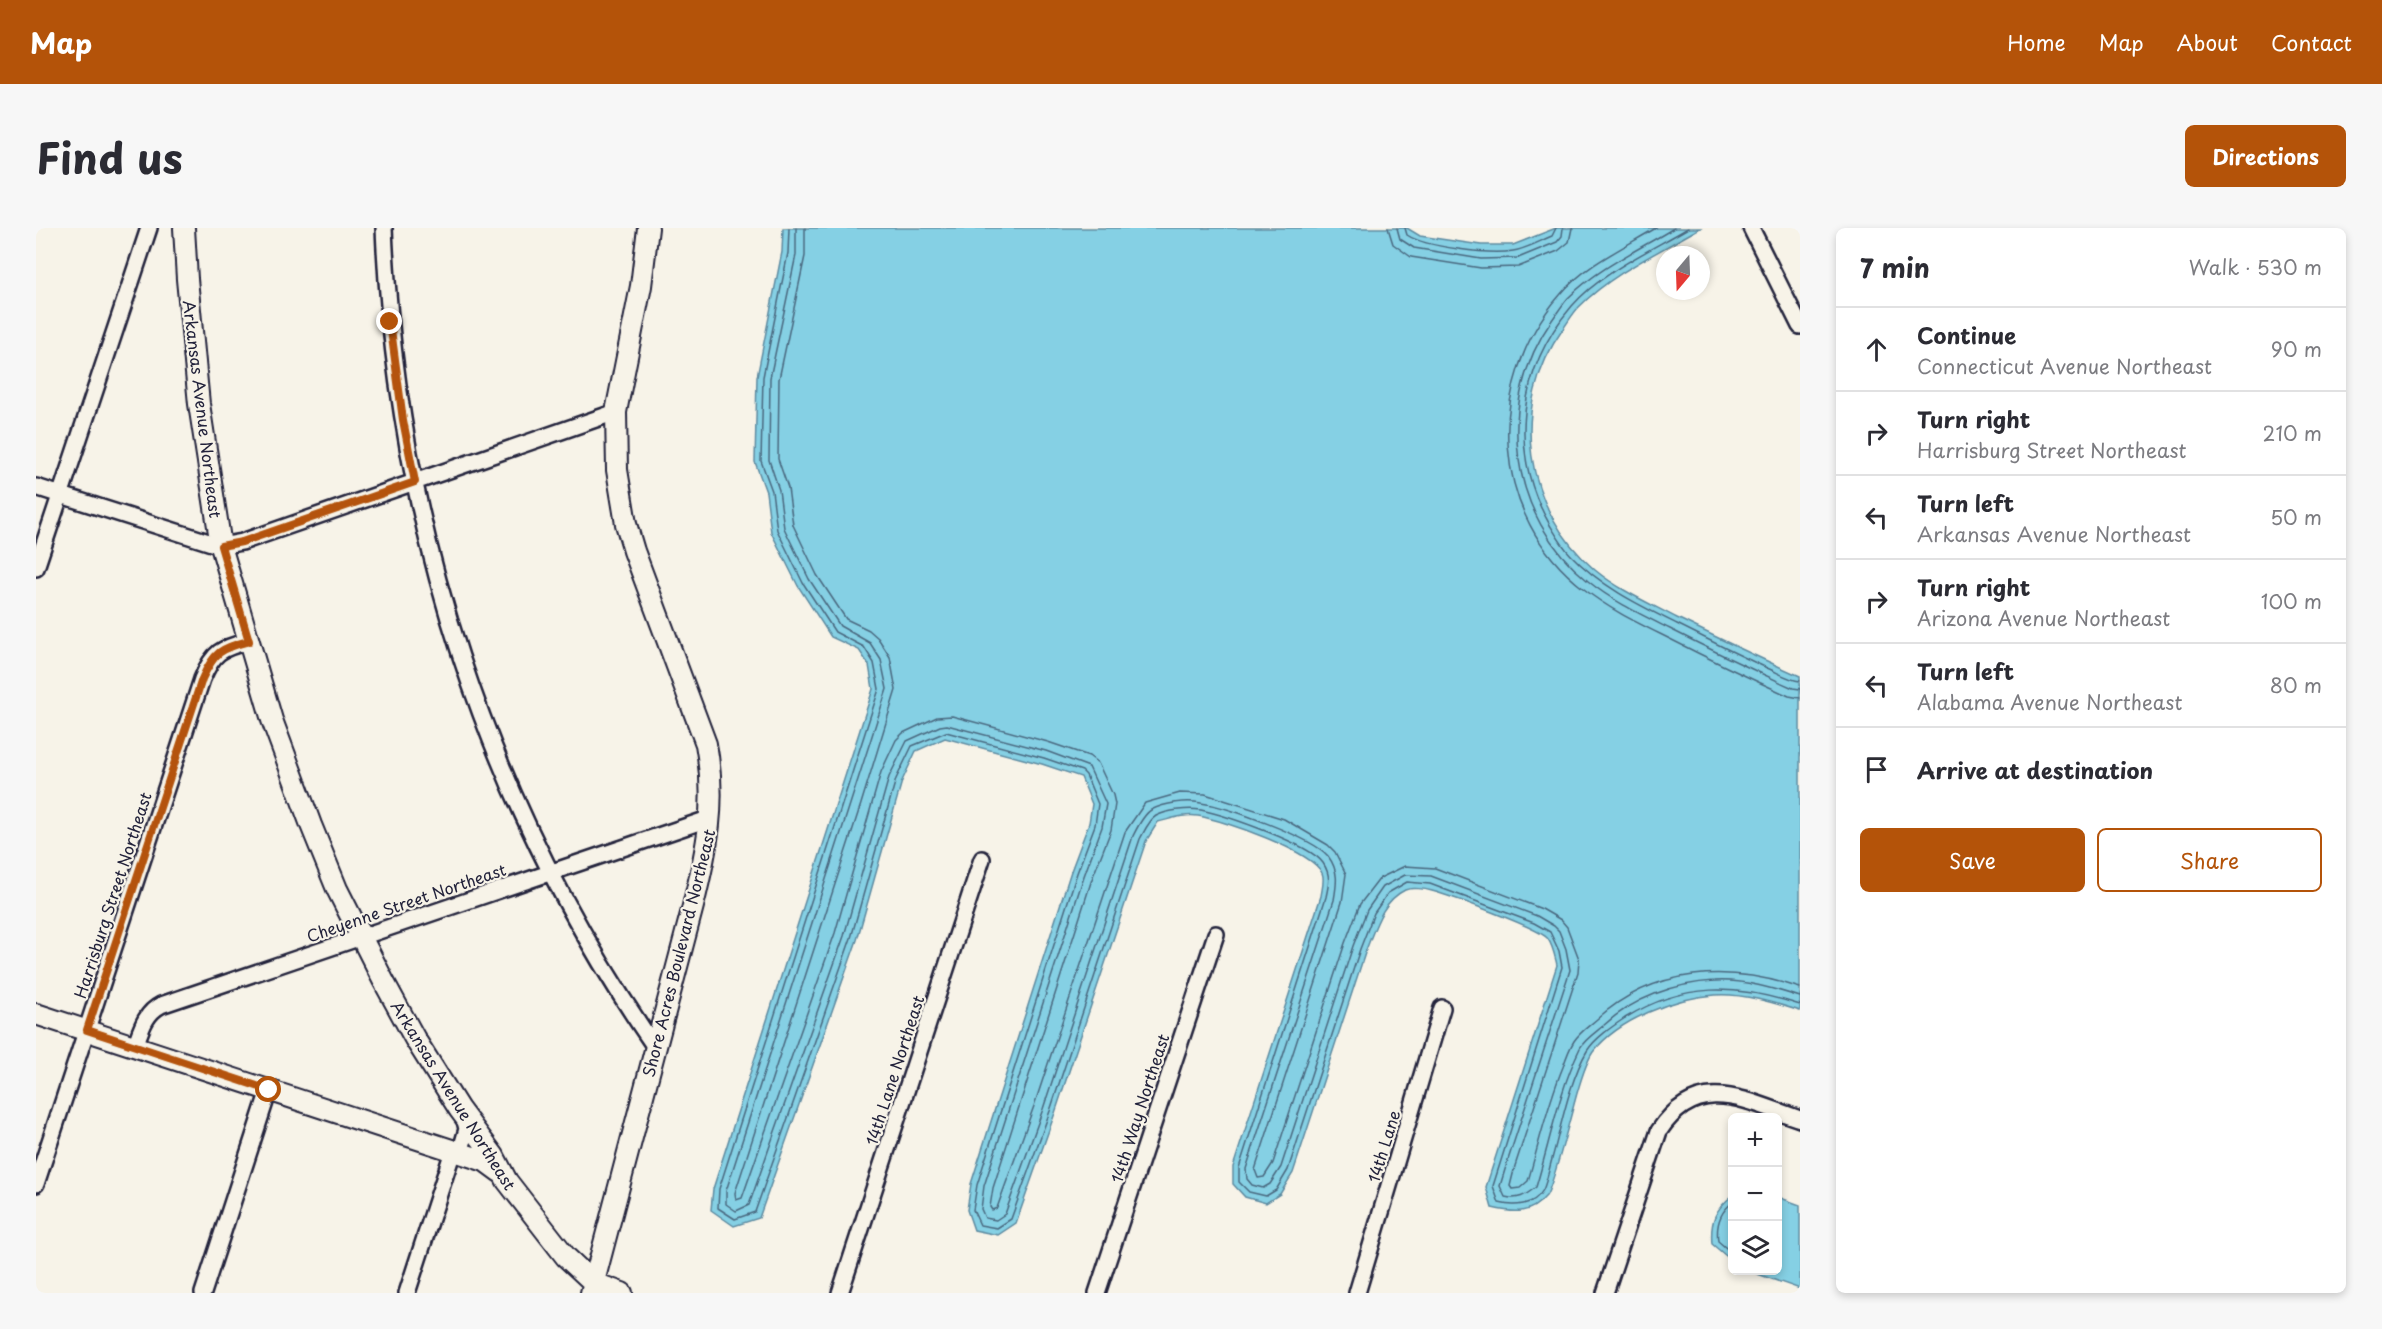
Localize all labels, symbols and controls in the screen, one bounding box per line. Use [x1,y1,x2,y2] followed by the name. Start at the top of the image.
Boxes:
[30,21,92,64] text: Map
[2007,26,2066,58] text: Home
[2099,26,2144,58] text: Map
[2177,26,2238,58] text: About
[2271,26,2352,58] text: Contact
[36,125,183,188] text: Find us
[2185,125,2346,187] button: Directions
[1656,246,1710,300] north arrow
[1860,248,1930,287] text: 7 min
[2189,252,2322,282] text: Walk · 530 m
[178,299,228,519] street label: Arkansas Avenue Northeast
[376,308,402,334] route end
[1917,318,2016,351] text: Continue
[1860,333,1893,366] icon: ahead
[2271,334,2322,364] text: 90 m
[1917,351,2212,381] text: Connecticut Avenue Northeast
[1917,402,2030,435] text: Turn right
[1860,417,1893,450] icon: right
[2263,418,2322,448] text: 210 m
[1917,435,2186,465] text: Harrisburg Street Northeast
[1917,486,2014,519] text: Turn left
[1860,501,1893,534] icon: left
[2270,502,2322,532] text: 50 m
[1917,519,2191,549] text: Arkansas Avenue Northeast
[1917,570,2030,603] text: Turn right
[1860,585,1893,618] icon: right
[2261,586,2322,616] text: 100 m
[1917,603,2170,633] text: Arizona Avenue Northeast
[1917,654,2014,687] text: Turn left
[1860,669,1893,702] icon: left
[2270,670,2322,700] text: 80 m
[1917,687,2182,717] text: Alabama Avenue Northeast
[1860,753,1893,786] icon: arrive
[1917,753,2153,786] text: Arrive at destination
[67,789,157,1001] street label: Harrisburg Street Northeast
[636,827,720,1079] street label: Shore Acres Boulevard Northeast
[1860,828,2085,892] button: Save
[2097,828,2322,892] button: Share
[303,857,509,947] street label: Cheyenne Street Northeast
[858,992,930,1148] street label: 14th Lane Northeast
[386,996,522,1194] street label: Arkansas Avenue Northeast
[1104,1030,1174,1186] street label: 14th Way Northeast
[255,1076,281,1102] route start
[1361,1107,1405,1185] street label: 14th Lane
[1728,1113,1782,1275] map controls
[1728,1113,1782,1167] button: +
[1728,1167,1782,1221] button: −
[1728,1221,1782,1275] button: layers

